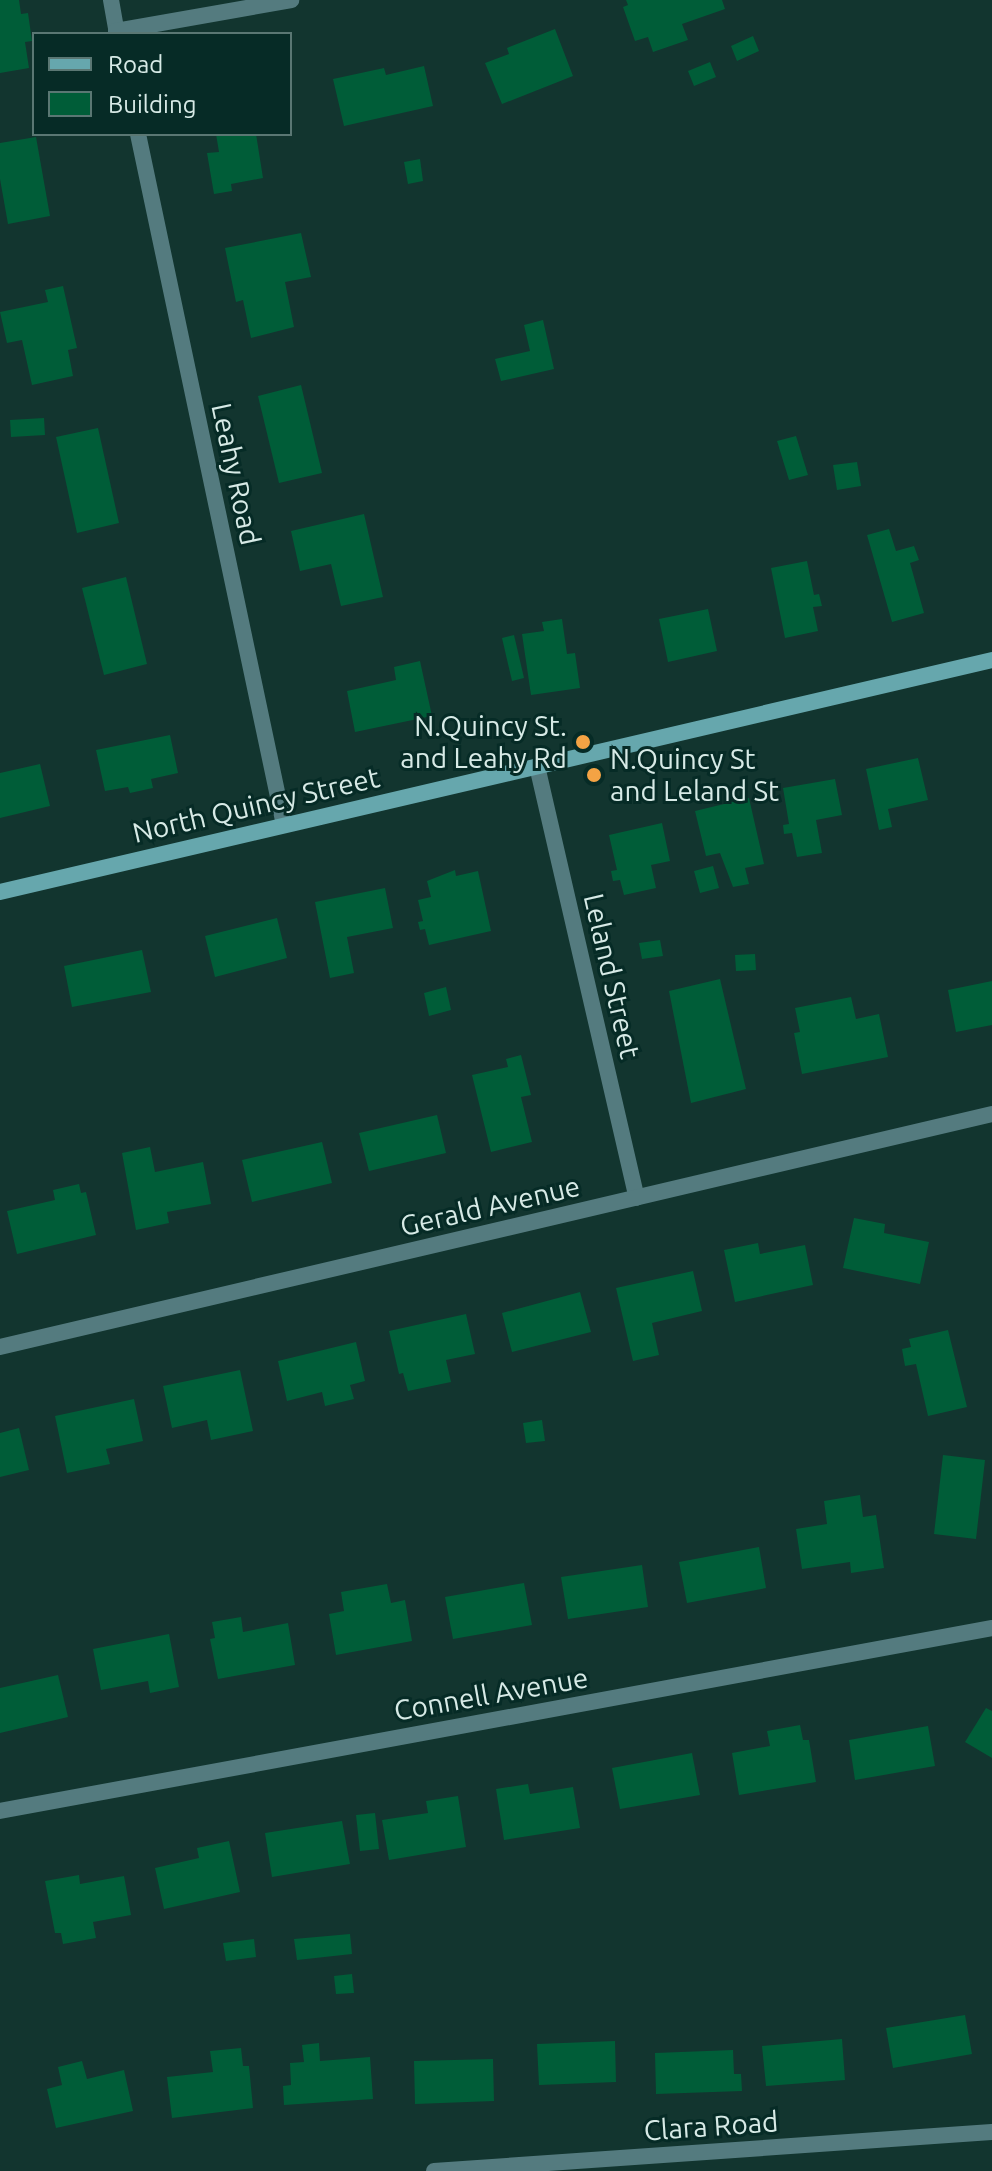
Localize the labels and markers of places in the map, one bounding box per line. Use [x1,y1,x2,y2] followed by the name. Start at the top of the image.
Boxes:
[400,709,567,775] place label: N.Quincy St. and Leahy Rd
[574,733,592,751] marker: N.Quincy St. and Leahy Rd
[610,742,779,808] place label: N.Quincy St and Leland St
[585,766,603,784] marker: N.Quincy St and Leland St

